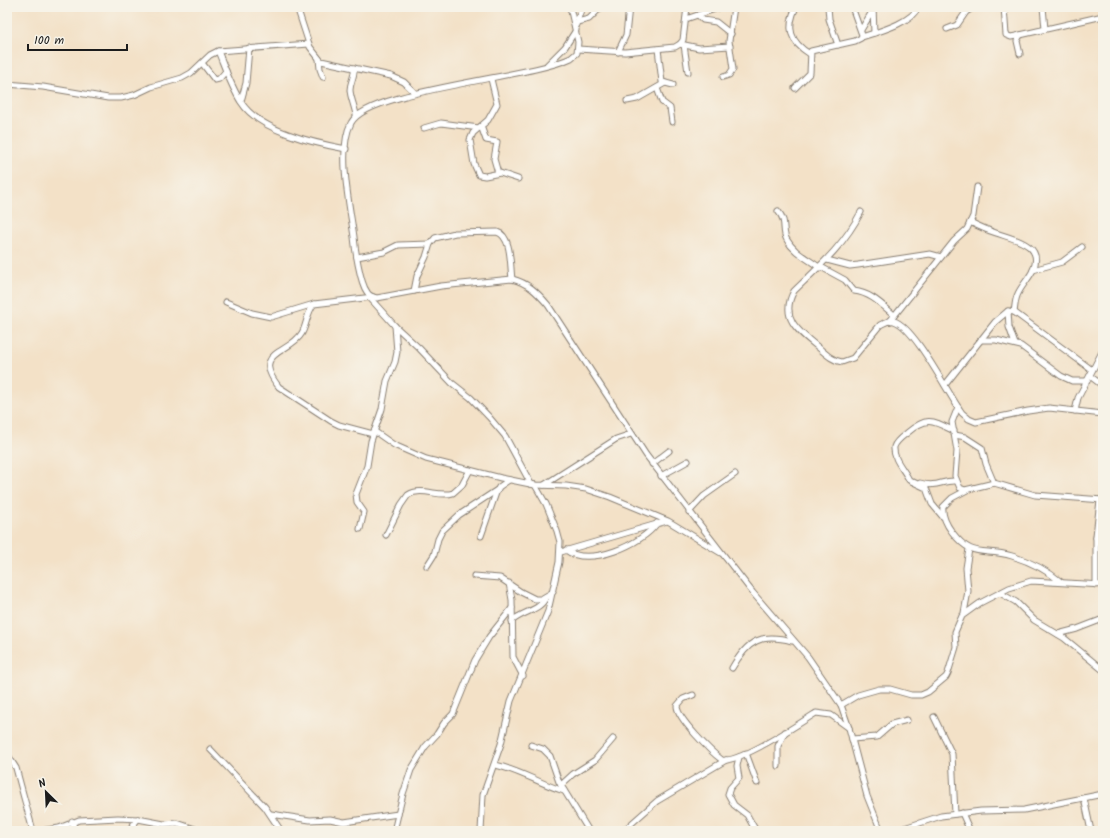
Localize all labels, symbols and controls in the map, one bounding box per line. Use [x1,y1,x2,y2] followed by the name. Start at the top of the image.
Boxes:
[28,26,127,52] scale bar
[34,31,65,50] text: 100 m
[26,772,66,812] north arrow
[36,774,49,793] text: N

